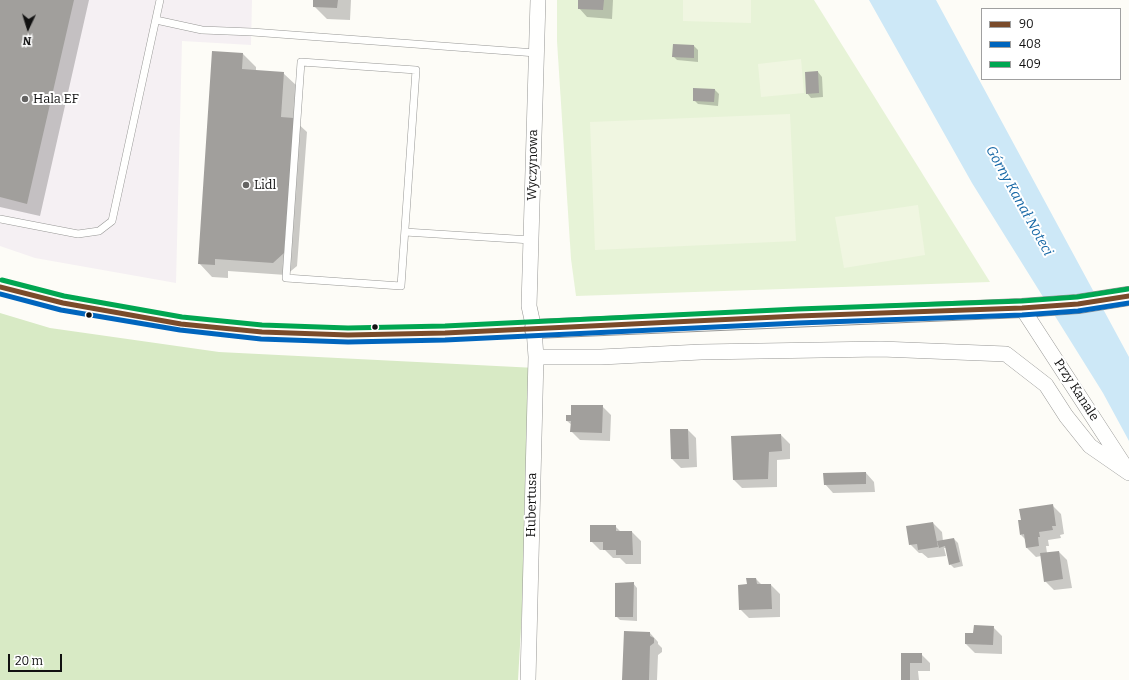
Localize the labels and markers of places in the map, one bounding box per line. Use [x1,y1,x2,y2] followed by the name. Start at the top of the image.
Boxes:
[33,91,79,107] place label: Hala EF
[20,94,30,104] marker: Hala EF
[254,177,276,193] place label: Lidl
[241,180,251,190] marker: Lidl
[84,310,94,320] unlabelled marker
[370,322,380,332] unlabelled marker

